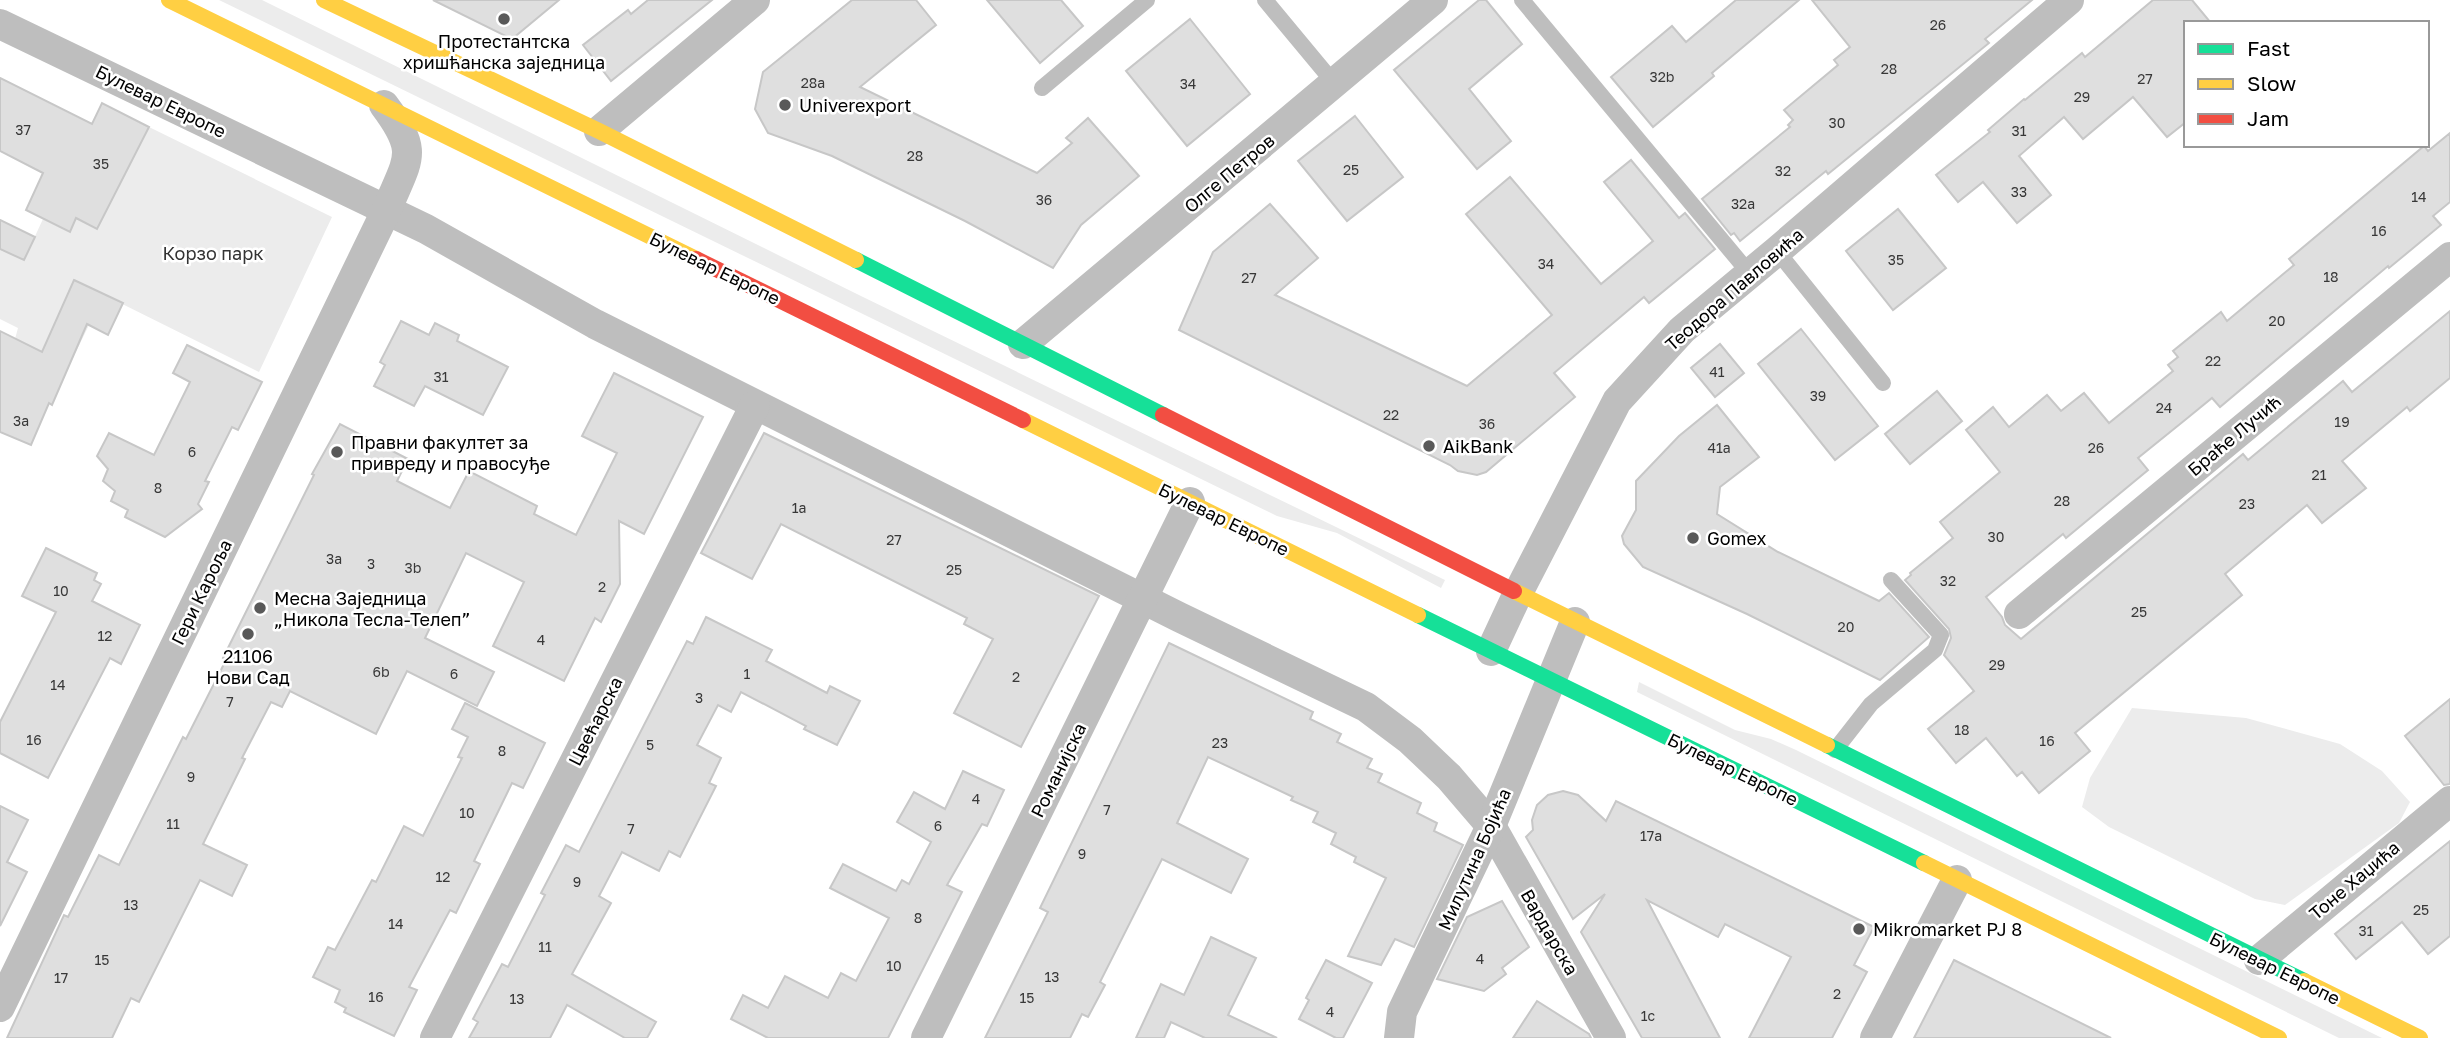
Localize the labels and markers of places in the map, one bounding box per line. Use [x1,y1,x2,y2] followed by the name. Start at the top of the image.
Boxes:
[496,11,512,27] marker: Протестантска хришћанска заједница
[403,30,605,73] place label: Протестантска хришћанска заједница
[799,94,911,116] place label: Univerexport
[777,97,793,113] marker: Univerexport
[351,431,550,474] place label: Правни факултет за привреду и правосуђе
[1443,435,1514,457] place label: AikBank
[1421,438,1437,454] marker: AikBank
[329,444,345,460] marker: Правни факултет за привреду и правосуђе
[1707,527,1766,549] place label: Gomex
[1685,530,1701,546] marker: Gomex
[274,587,470,630] place label: Месна Заједница „Никола Тесла-Телеп”
[252,600,268,616] marker: Месна Заједница „Никола Тесла-Телеп”
[240,626,256,642] marker: 21106 Нови Сад
[206,645,290,688] place label: 21106 Нови Сад
[1873,918,2022,940] place label: Mikromarket PJ 8
[1851,921,1867,937] marker: Mikromarket PJ 8

